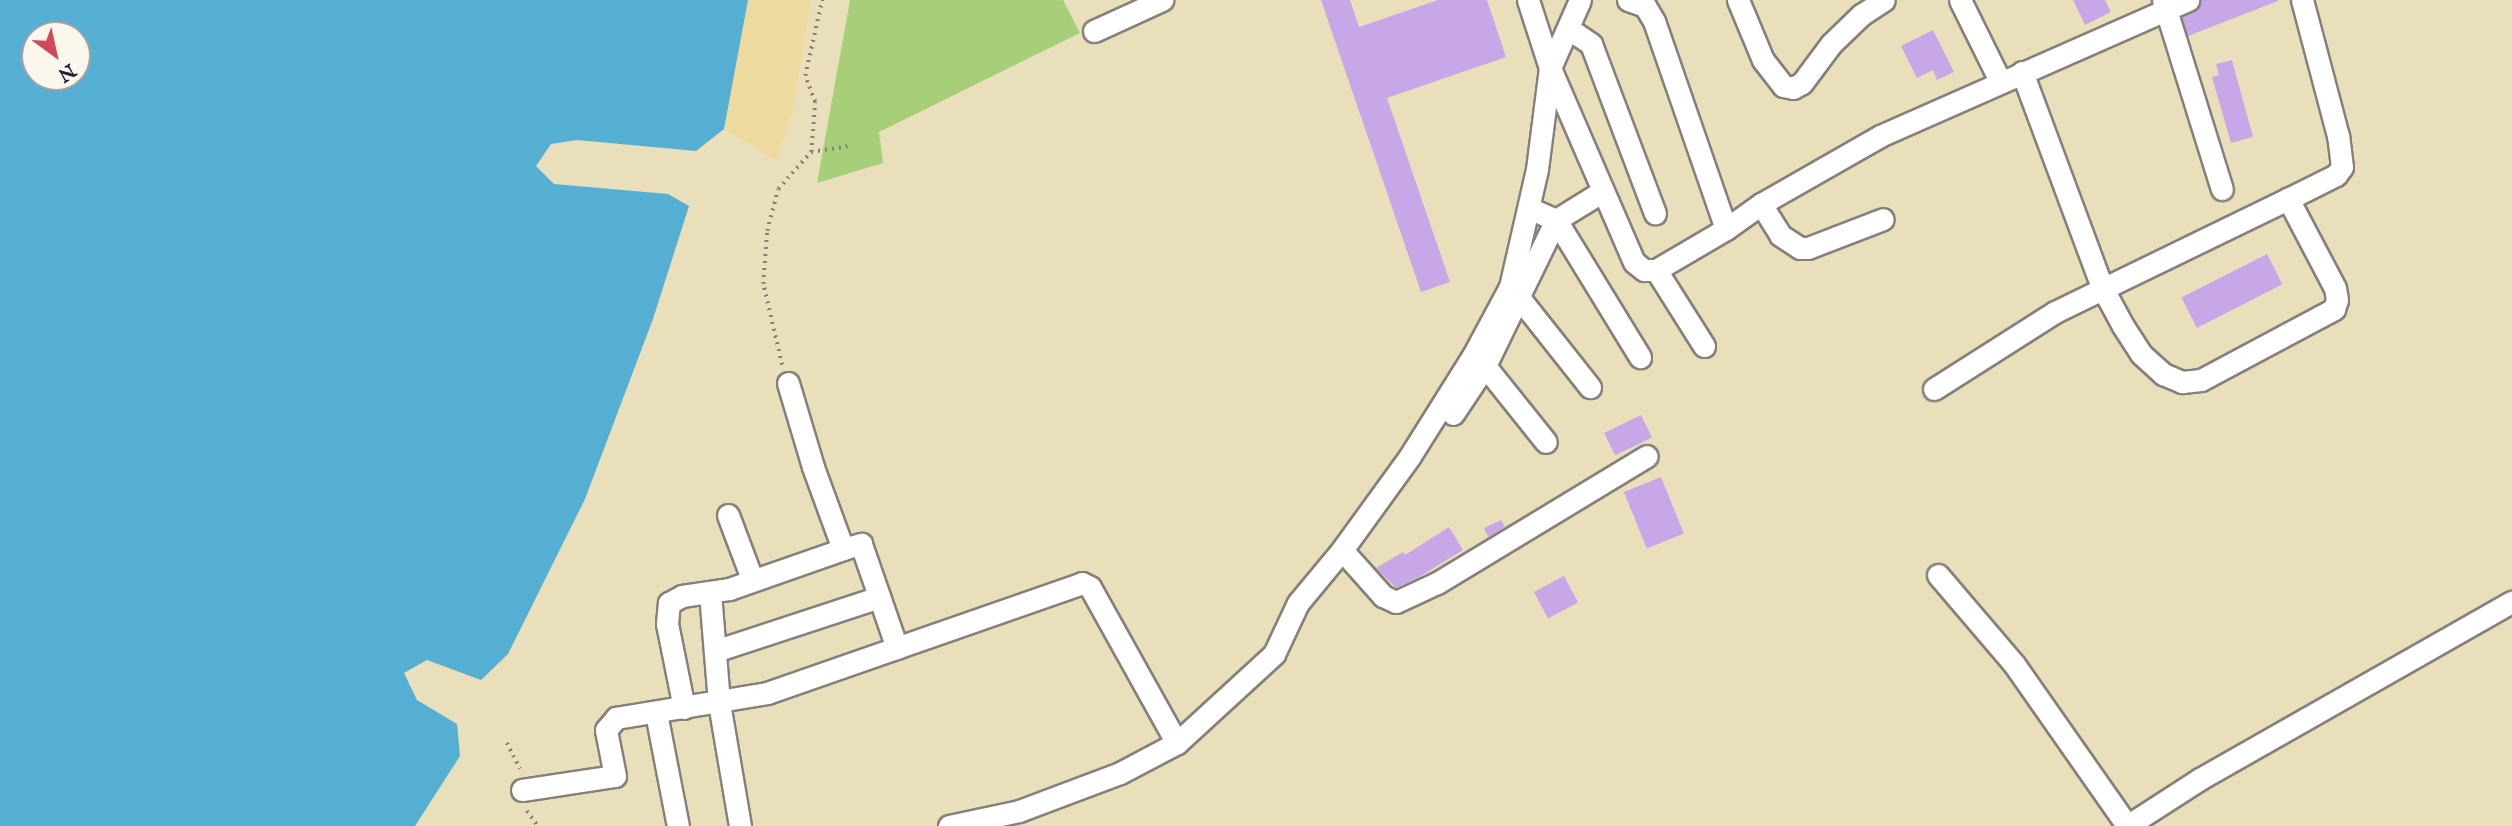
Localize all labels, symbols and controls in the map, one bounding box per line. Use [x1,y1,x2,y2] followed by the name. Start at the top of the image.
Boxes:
[21,21,91,91] north arrow
[53,57,80,86] text: N

